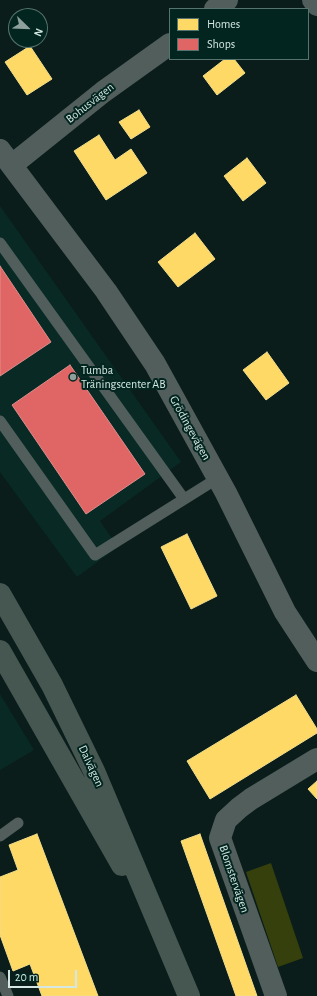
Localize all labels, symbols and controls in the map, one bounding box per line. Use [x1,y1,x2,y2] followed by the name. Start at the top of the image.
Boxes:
[8,8,48,48] north arrow
[169,8,309,60] legend
[207,18,240,30] text: Homes
[32,27,45,38] text: N
[207,38,235,50] text: Shops
[63,80,117,126] street label: Bohusvägen
[81,363,166,391] place label: Tumba Träningscenter AB
[68,372,78,382] marker: Tumba Träningscenter AB
[166,393,214,463] street label: Grödingevägen
[75,743,107,789] street label: Dalvägen
[216,843,252,915] street label: Blomstervägen
[10,962,79,988] scale bar
[15,971,38,983] text: 20 m

